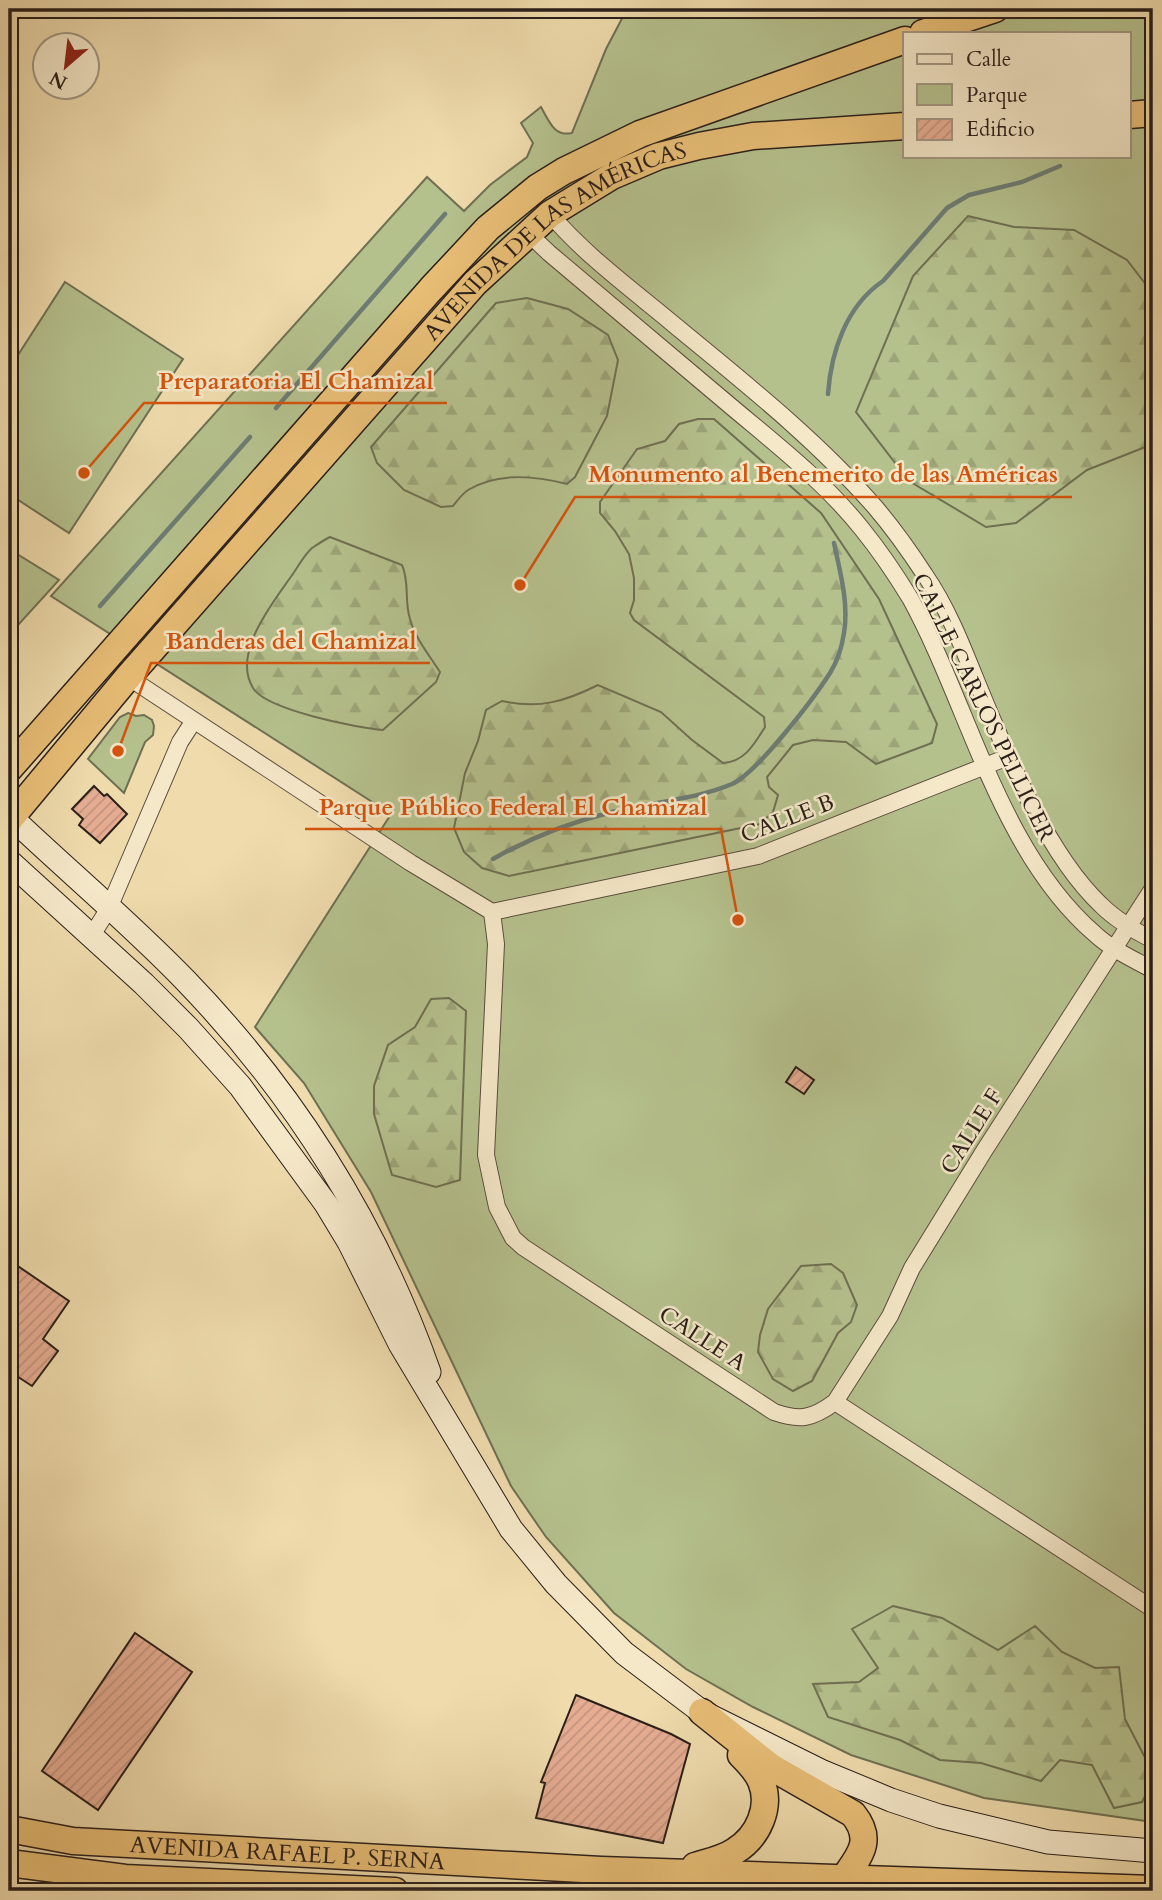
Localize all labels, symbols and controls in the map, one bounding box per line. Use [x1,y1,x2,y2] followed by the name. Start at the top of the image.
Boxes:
[32,32,102,102] north arrow
[903,32,1130,158] legend
[966,45,1011,74] text: Calle
[45,65,72,95] text: N
[966,81,1027,110] text: Parque
[966,115,1035,144] text: Edificio
[416,135,690,347] street label: AVENIDA DE LAS AMÉRICAS
[144,358,447,403] callout: Preparatoria El Chamizal
[158,365,434,398] text: Preparatoria El Chamizal
[575,452,1072,497] callout: Monumento al Benemerito de las Américas
[588,458,1058,491] text: Monumento al Benemerito de las Américas
[905,568,1062,847] street label: CALLE CARLOS PELLICER
[151,618,430,663] callout: Banderas del Chamizal
[166,625,417,658] text: Banderas del Chamizal
[305,784,721,829] callout: Parque Público Federal El Chamizal
[736,786,838,850] street label: CALLE B
[319,791,707,824] text: Parque Público Federal El Chamizal
[933,1083,1010,1180] street label: CALLE F
[653,1299,753,1379] street label: CALLE A
[129,1829,447,1877] street label: AVENIDA RAFAEL P. SERNA

